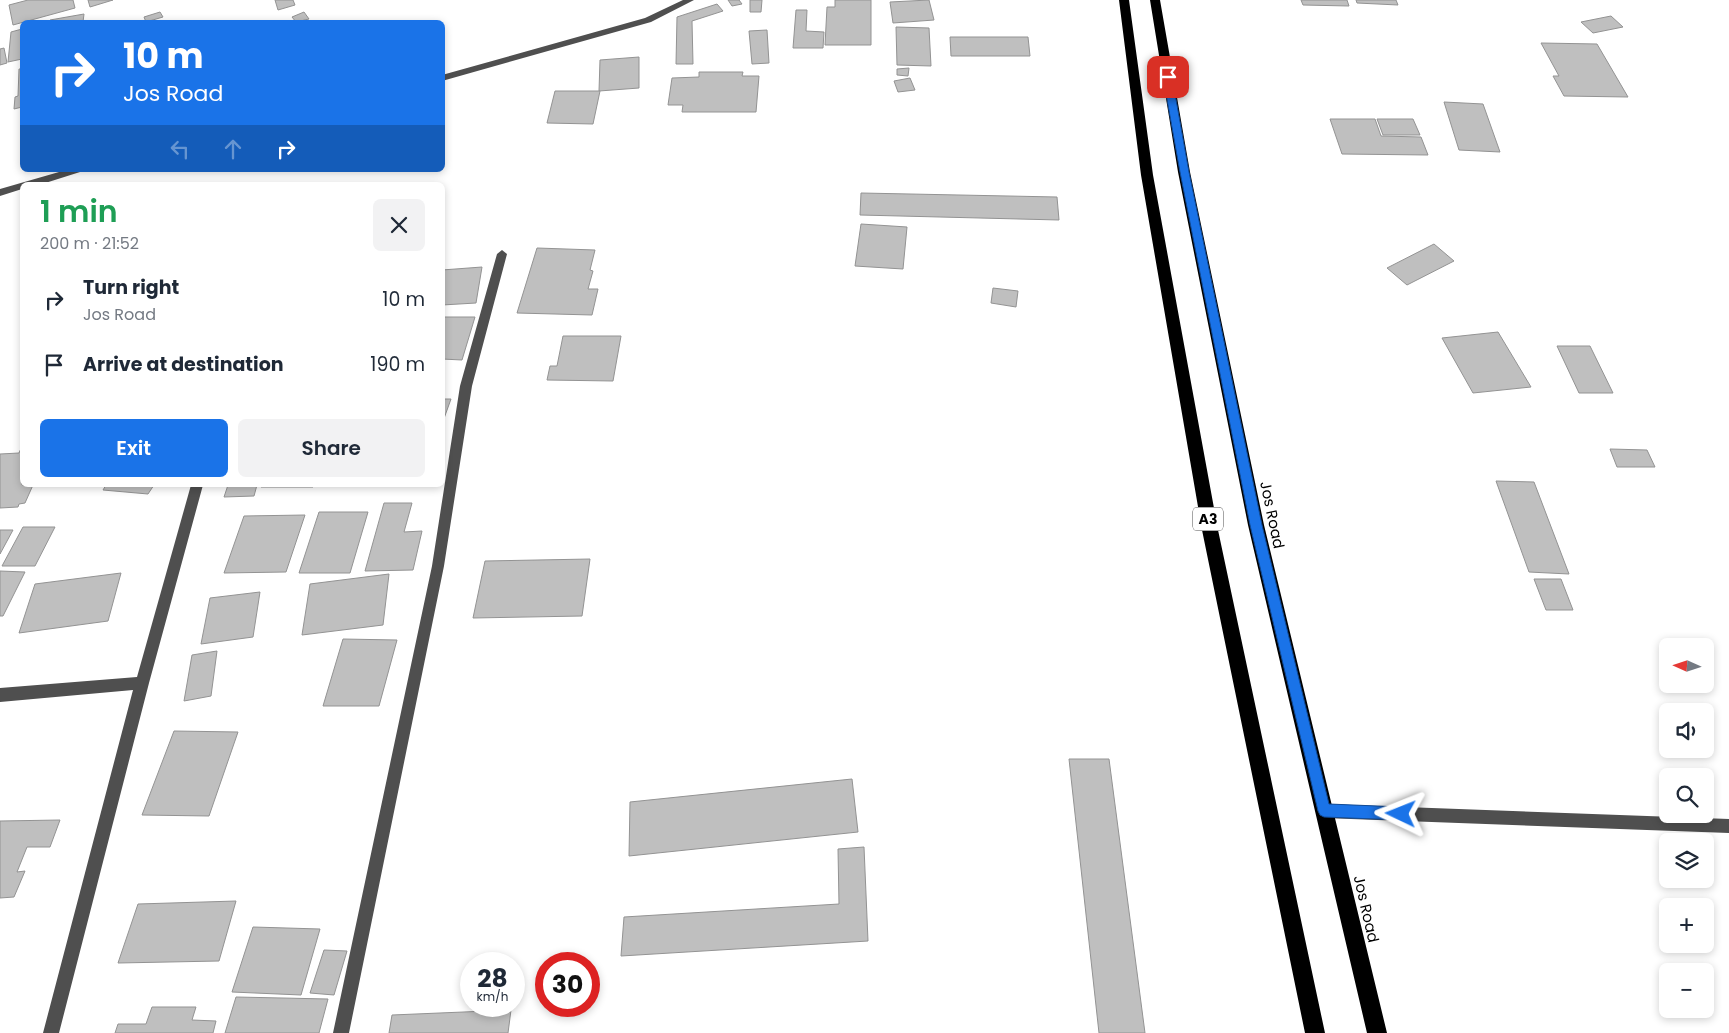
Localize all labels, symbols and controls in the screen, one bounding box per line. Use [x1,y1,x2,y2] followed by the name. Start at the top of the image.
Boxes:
[123,31,203,80] text: 10 m
[40,40,105,105] icon: right
[1147,56,1189,98] pin
[1154,63,1182,91] icon: arrive
[123,78,223,109] text: Jos Road
[166,135,194,163] icon: left
[219,135,247,163] icon: ahead
[272,135,300,163] icon: right
[40,190,118,233] text: 1 min
[373,199,425,251] button: close
[40,232,139,255] text: 200 m · 21:52
[83,274,179,301] text: Turn right
[40,286,68,314] icon: right
[382,286,425,313] text: 10 m
[83,303,156,326] text: Jos Road
[40,351,68,379] icon: arrive
[83,351,284,378] text: Arrive at destination
[370,351,425,378] text: 190 m
[40,419,228,477] button: Exit
[238,419,425,477] button: Share
[1255,479,1290,551] street label: Jos Road
[1193,508,1223,530] road number: A3
[1659,638,1714,692] north arrow
[1659,638,1714,1018] map controls
[1659,703,1714,758] button: sound
[1659,768,1714,823] button: search
[1374,787,1426,839] position arrow
[1659,833,1714,888] button: layers
[1349,873,1384,945] street label: Jos Road
[1659,898,1714,953] button: +
[535,952,600,1017] speed limit sign: 30
[477,961,508,996] text: 28
[1659,963,1714,1018] button: −
[477,988,508,1005] text: km/h

